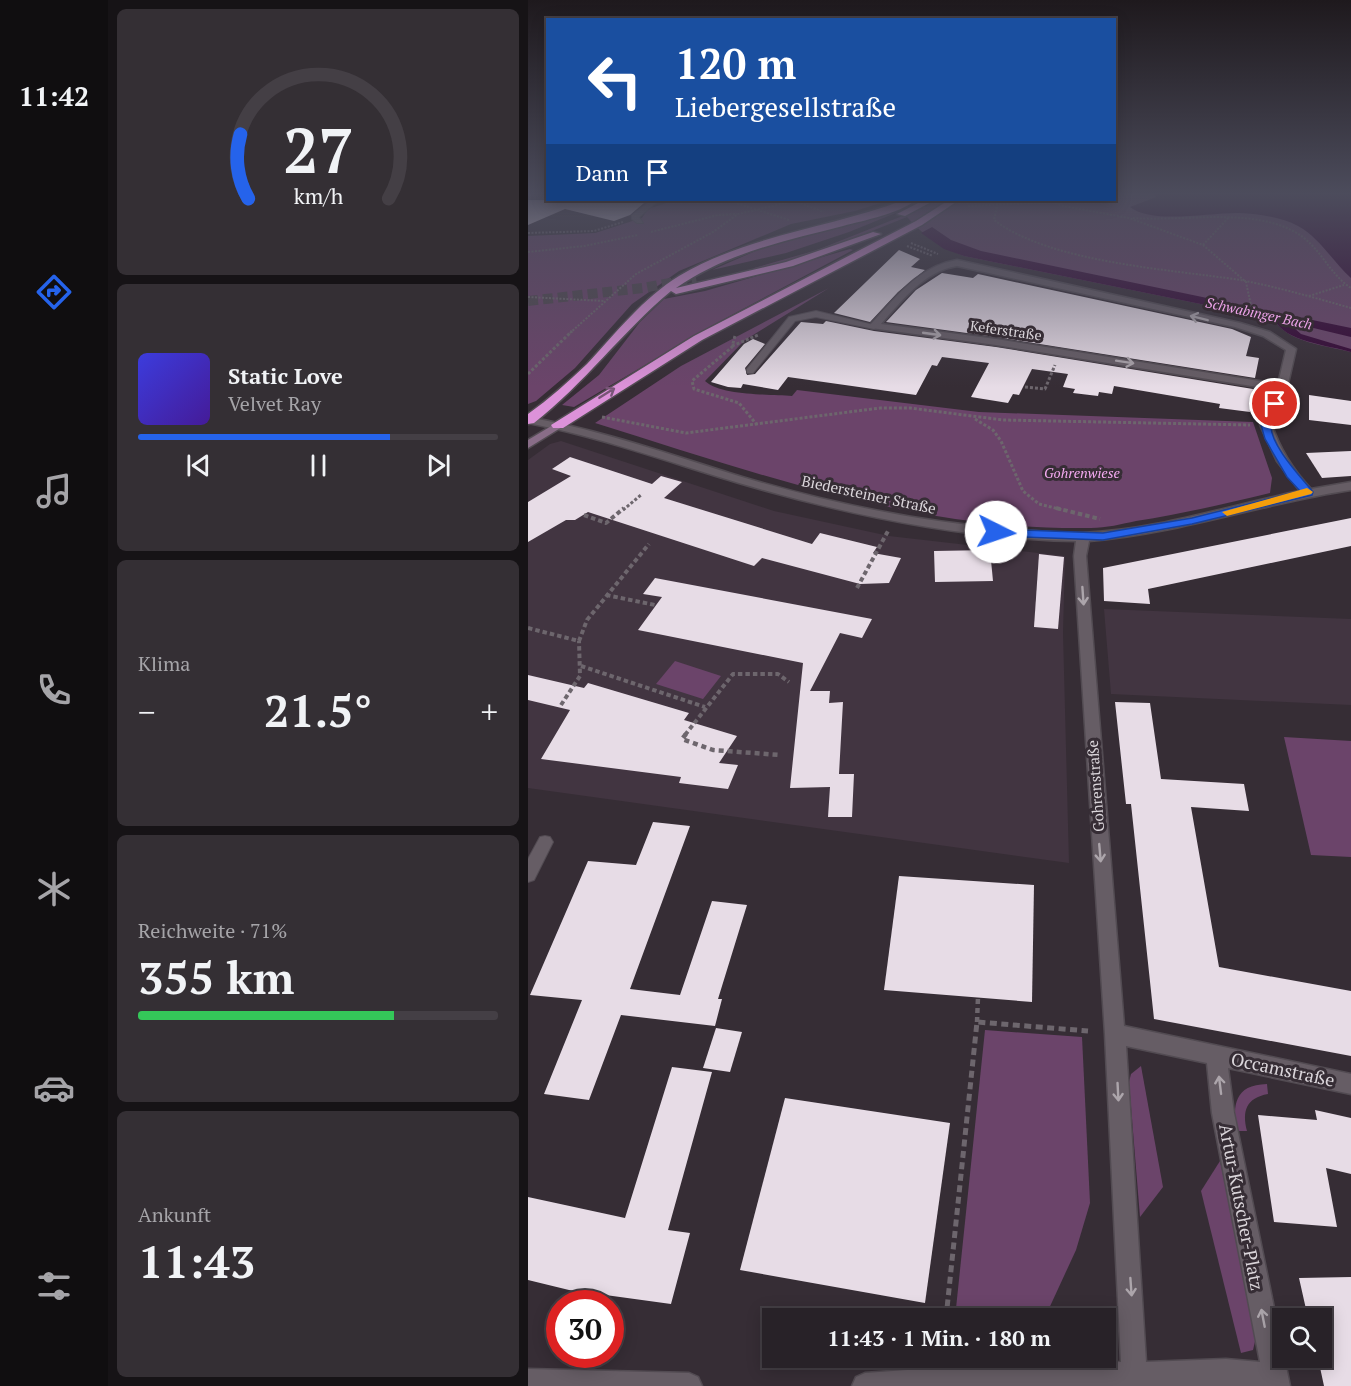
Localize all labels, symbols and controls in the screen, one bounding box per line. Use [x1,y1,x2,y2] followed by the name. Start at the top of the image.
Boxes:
[675,35,796,91] text: 120 m
[576,42,654,120] icon: left
[19,78,89,114] text: 11:42
[675,89,896,125] text: Liebergesellstraße
[283,108,353,191] text: 27
[641,156,674,189] icon: arrive
[576,158,629,187] text: Dann
[293,183,343,211] text: km/h
[33,271,75,313] icon: directions
[1204,292,1314,334] water label: Schwabinger Bach
[1190,311,1209,323] one-way arrow
[969,316,1043,344] street label: Keferstraße
[921,328,941,339] one-way arrow
[1114,357,1134,368] one-way arrow
[228,361,343,390] text: Static Love
[1249,378,1300,429] pin
[598,387,615,399] one-way arrow
[1258,387,1291,420] icon: arrive
[228,390,321,417] text: Velvet Ray
[182,449,215,482] icon: previous
[302,449,335,482] icon: pause
[422,449,455,482] icon: next
[1044,463,1121,482] park label: Gohrenwiese
[33,470,75,512] icon: music
[800,470,938,518] street label: Biedersteiner Straße
[964,500,1028,564] position arrow
[1077,585,1088,605] one-way arrow
[138,650,190,677] text: Klima
[33,669,75,711] icon: phone
[264,680,372,740] text: 21.5°
[138,690,156,733] text: −
[480,690,498,733] text: +
[1082,739,1108,833] street label: Gohrenstraße
[1095,843,1106,863] one-way arrow
[33,868,75,910] icon: climate
[138,917,287,944] text: Reichweite · 71%
[138,947,294,1007] text: 355 km
[1229,1046,1337,1092] street label: Occamstraße
[33,1067,75,1109] icon: car
[1214,1075,1225,1095] one-way arrow
[1113,1081,1124,1101] one-way arrow
[1214,1122,1270,1292] street label: Artur-Kutscher-Platz
[138,1201,211,1228] text: Ankunft
[138,1231,255,1291] text: 11:43
[33,1265,75,1307] icon: filters
[1126,1276,1137,1296] one-way arrow
[546,1290,624,1368] speed limit sign: 30
[1272,1308,1332,1368] map controls
[1272,1308,1332,1368] button: search
[1257,1309,1268,1328] one-way arrow
[827,1323,1051,1352] text: 11:43 · 1 Min. · 180 m

